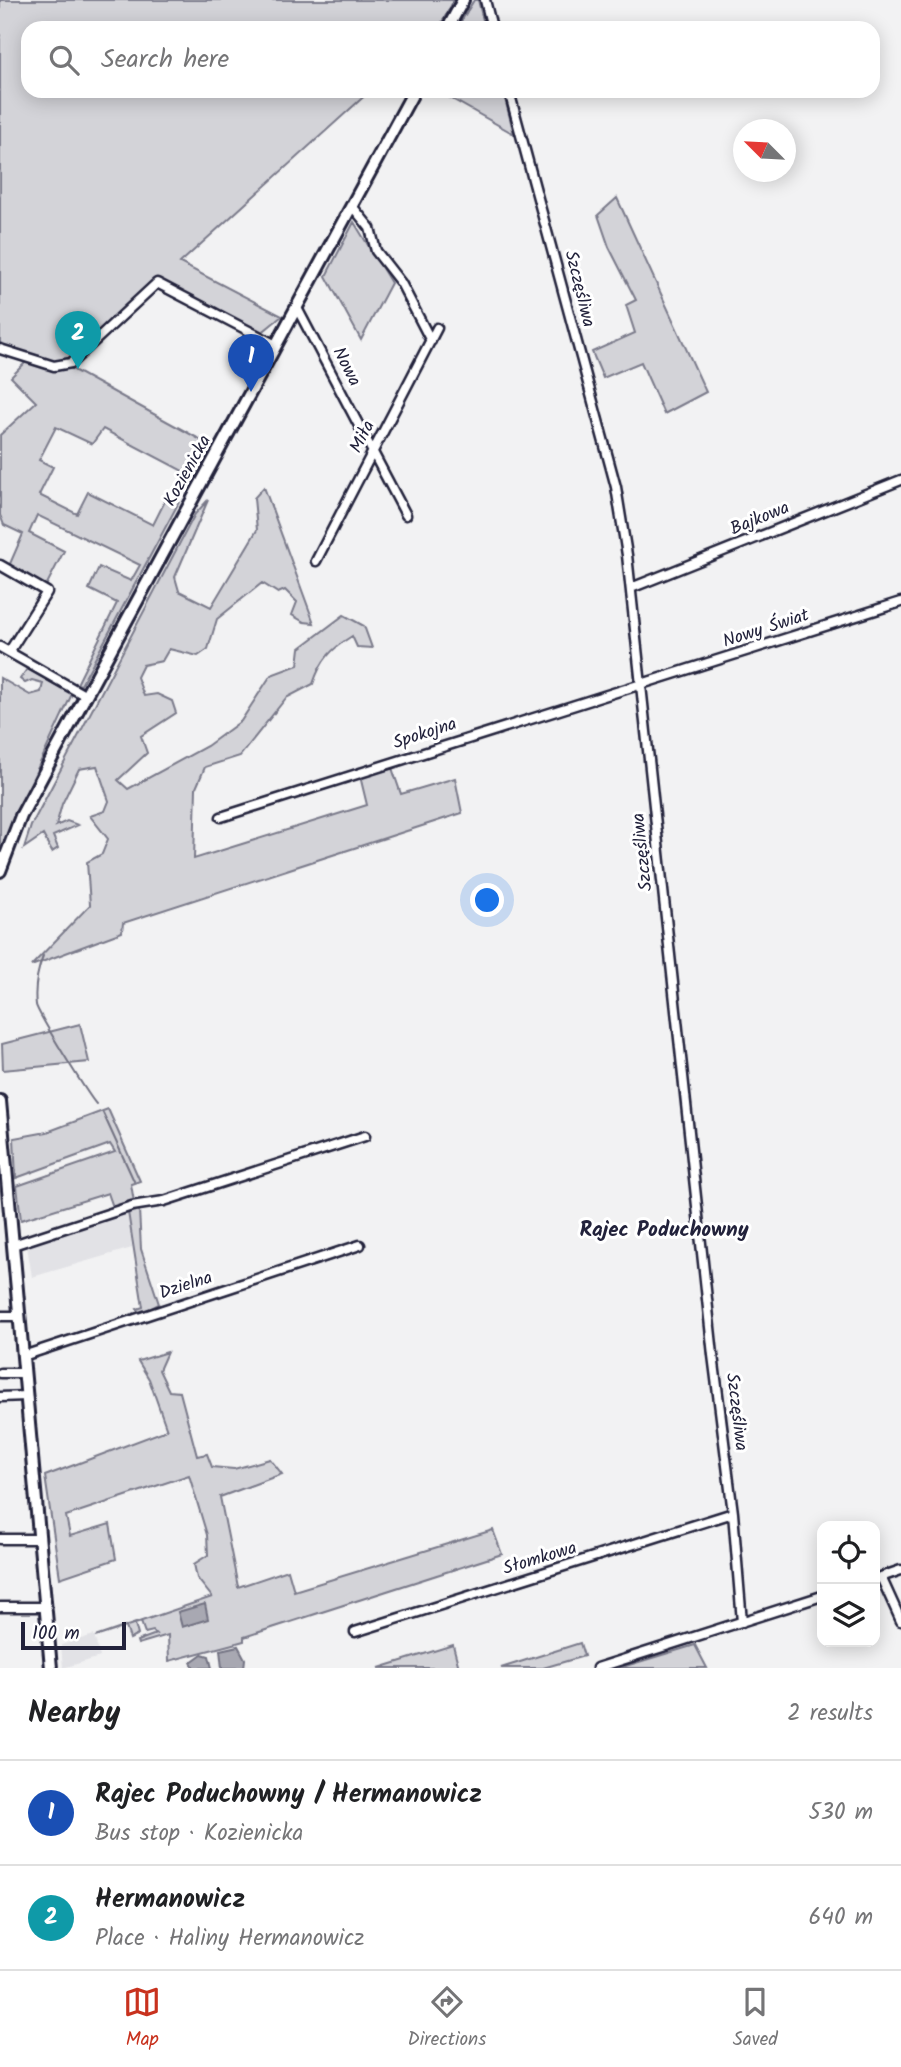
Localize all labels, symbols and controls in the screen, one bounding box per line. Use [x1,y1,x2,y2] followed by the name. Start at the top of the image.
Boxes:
[21,21,880,98] search box
[101,39,229,81] text: Search here
[45,41,83,79] icon: search
[733,119,796,182] north arrow
[555,248,603,330] street label: Szczęśliwa
[55,311,101,369] pin: 2
[228,334,274,392] pin: 1
[324,342,368,392] street label: Nowa
[342,416,384,458] street label: Miła
[156,430,220,512] street label: Kozienicka
[726,494,794,544] street label: Bajkowa
[719,601,814,657] street label: Nowy Świat
[389,710,461,758] street label: Spokojna
[624,812,662,892] street label: Szczęśliwa
[470,883,504,917] your location
[579,1214,749,1247] district label: Rajec Poduchowny
[156,1264,216,1308] street label: Dzielna
[717,1371,755,1453] street label: Szczęśliwa
[817,1521,880,1647] map controls
[817,1521,880,1584] button: locate
[500,1534,580,1584] street label: Słomkowa
[817,1584,880,1647] button: layers
[21,1619,126,1651] scale bar
[32,1619,80,1649] text: 100 m
[28,1690,120,1738] text: Nearby
[787,1696,873,1732] text: 2 results
[95,1774,482,1816] text: Rajec Poduchowny / Hermanowicz
[48,1795,54,1831] text: 1
[808,1795,873,1831] text: 530 m
[95,1816,303,1852] text: Bus stop · Kozienicka
[95,1879,245,1921] text: Hermanowicz
[44,1900,58,1936] text: 2
[809,1900,873,1936] text: 640 m
[95,1921,364,1957] text: Place · Haliny Hermanowicz
[123,1983,161,2055] tab: Map
[408,1983,486,2055] tab: Directions
[733,1983,778,2055] tab: Saved

